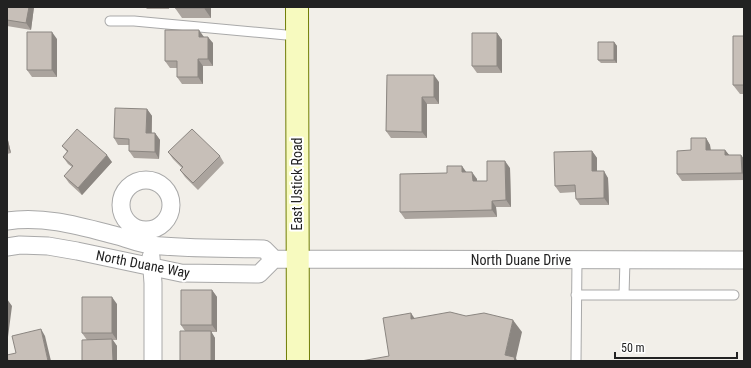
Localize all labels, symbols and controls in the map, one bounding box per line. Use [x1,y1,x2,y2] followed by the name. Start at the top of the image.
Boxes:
[289,137,305,231] street label: East Ustick Road
[95,247,191,281] street label: North Duane Way
[471,252,572,268] street label: North Duane Drive
[615,334,737,360] scale bar
[621,341,645,355] text: 50 m

